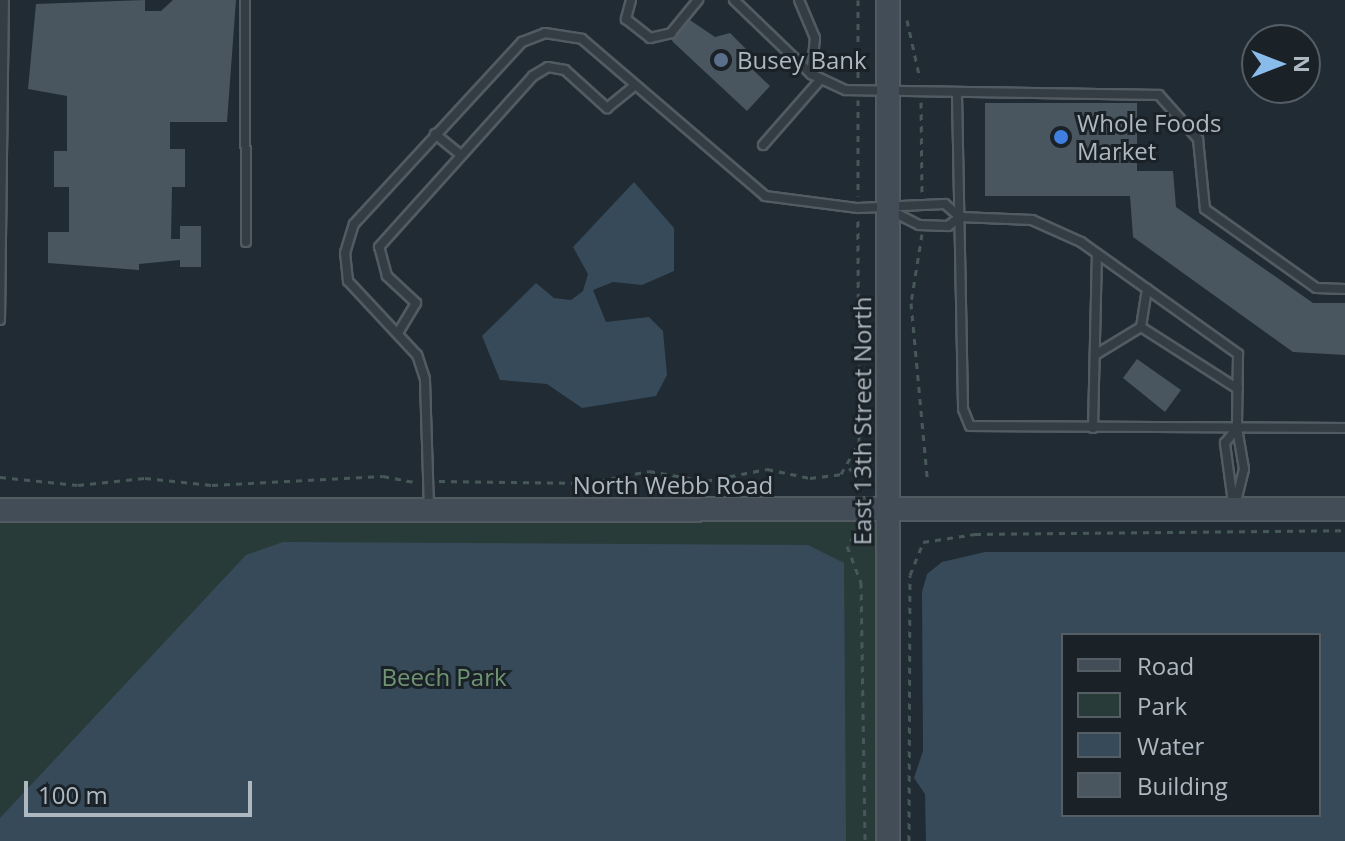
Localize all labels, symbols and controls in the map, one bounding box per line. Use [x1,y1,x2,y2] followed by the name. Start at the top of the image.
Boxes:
[1241,24,1321,104] north arrow
[737,46,867,74] place label: Busey Bank
[712,51,730,69] marker: Busey Bank
[1288,55,1318,73] text: N
[1077,109,1221,165] place label: Whole Foods Market
[1052,128,1070,146] marker: Whole Foods Market
[848,297,876,545] street label: East 13th Street North
[573,471,773,499] street label: North Webb Road
[1061,633,1321,817] legend
[1137,649,1194,682] text: Road
[381,663,507,691] park label: Beech Park
[1137,689,1187,722] text: Park
[1137,729,1204,762] text: Water
[28,765,256,815] scale bar
[1137,769,1228,802] text: Building
[38,778,108,811] text: 100 m

